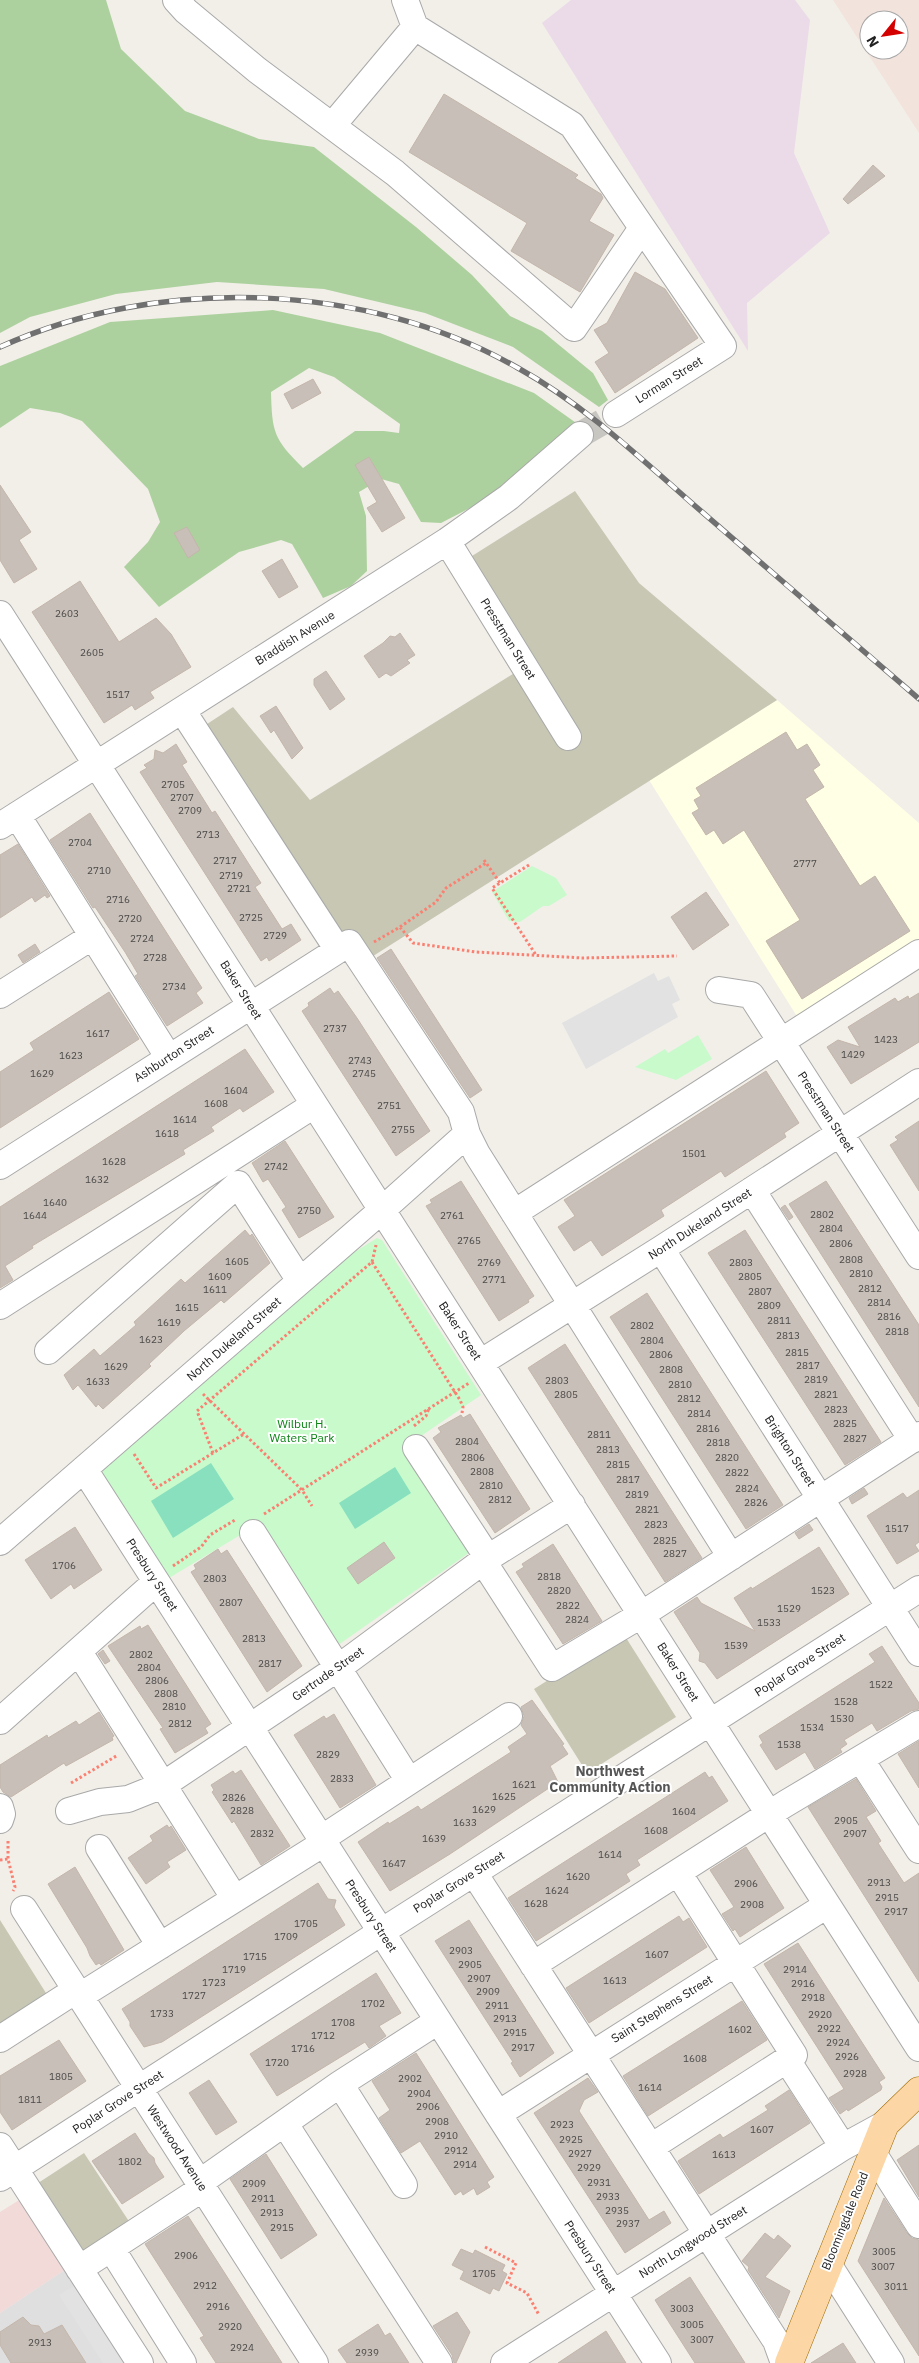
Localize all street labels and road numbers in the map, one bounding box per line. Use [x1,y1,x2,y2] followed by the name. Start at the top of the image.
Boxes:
[632,353,705,406] street label: Lorman Street
[477,595,540,682] street label: Presstman Street
[252,607,338,668] street label: Braddish Avenue
[217,957,266,1022] street label: Baker Street
[131,1022,216,1085] street label: Ashburton Street
[795,1069,858,1155] street label: Presstman Street
[645,1185,754,1263] street label: North Dukeland Street
[183,1294,284,1384] street label: North Dukeland Street
[436,1299,485,1363] street label: Baker Street
[762,1412,819,1489] street label: Brighton Street
[123,1535,182,1614] street label: Presbury Street
[752,1630,848,1699] street label: Poplar Grove Street
[654,1639,703,1704] street label: Baker Street
[289,1643,366,1704] street label: Gertrude Street
[410,1847,507,1916] street label: Poplar Grove Street
[342,1876,401,1955] street label: Presbury Street
[608,1971,715,2046] street label: Saint Stephens Street
[70,2067,166,2136] street label: Poplar Grove Street
[144,2102,211,2194] street label: Westwood Avenue
[818,2169,871,2272] street label: Bloomingdale Road
[636,2202,750,2281] street label: North Longwood Street
[561,2217,620,2296] street label: Presbury Street

